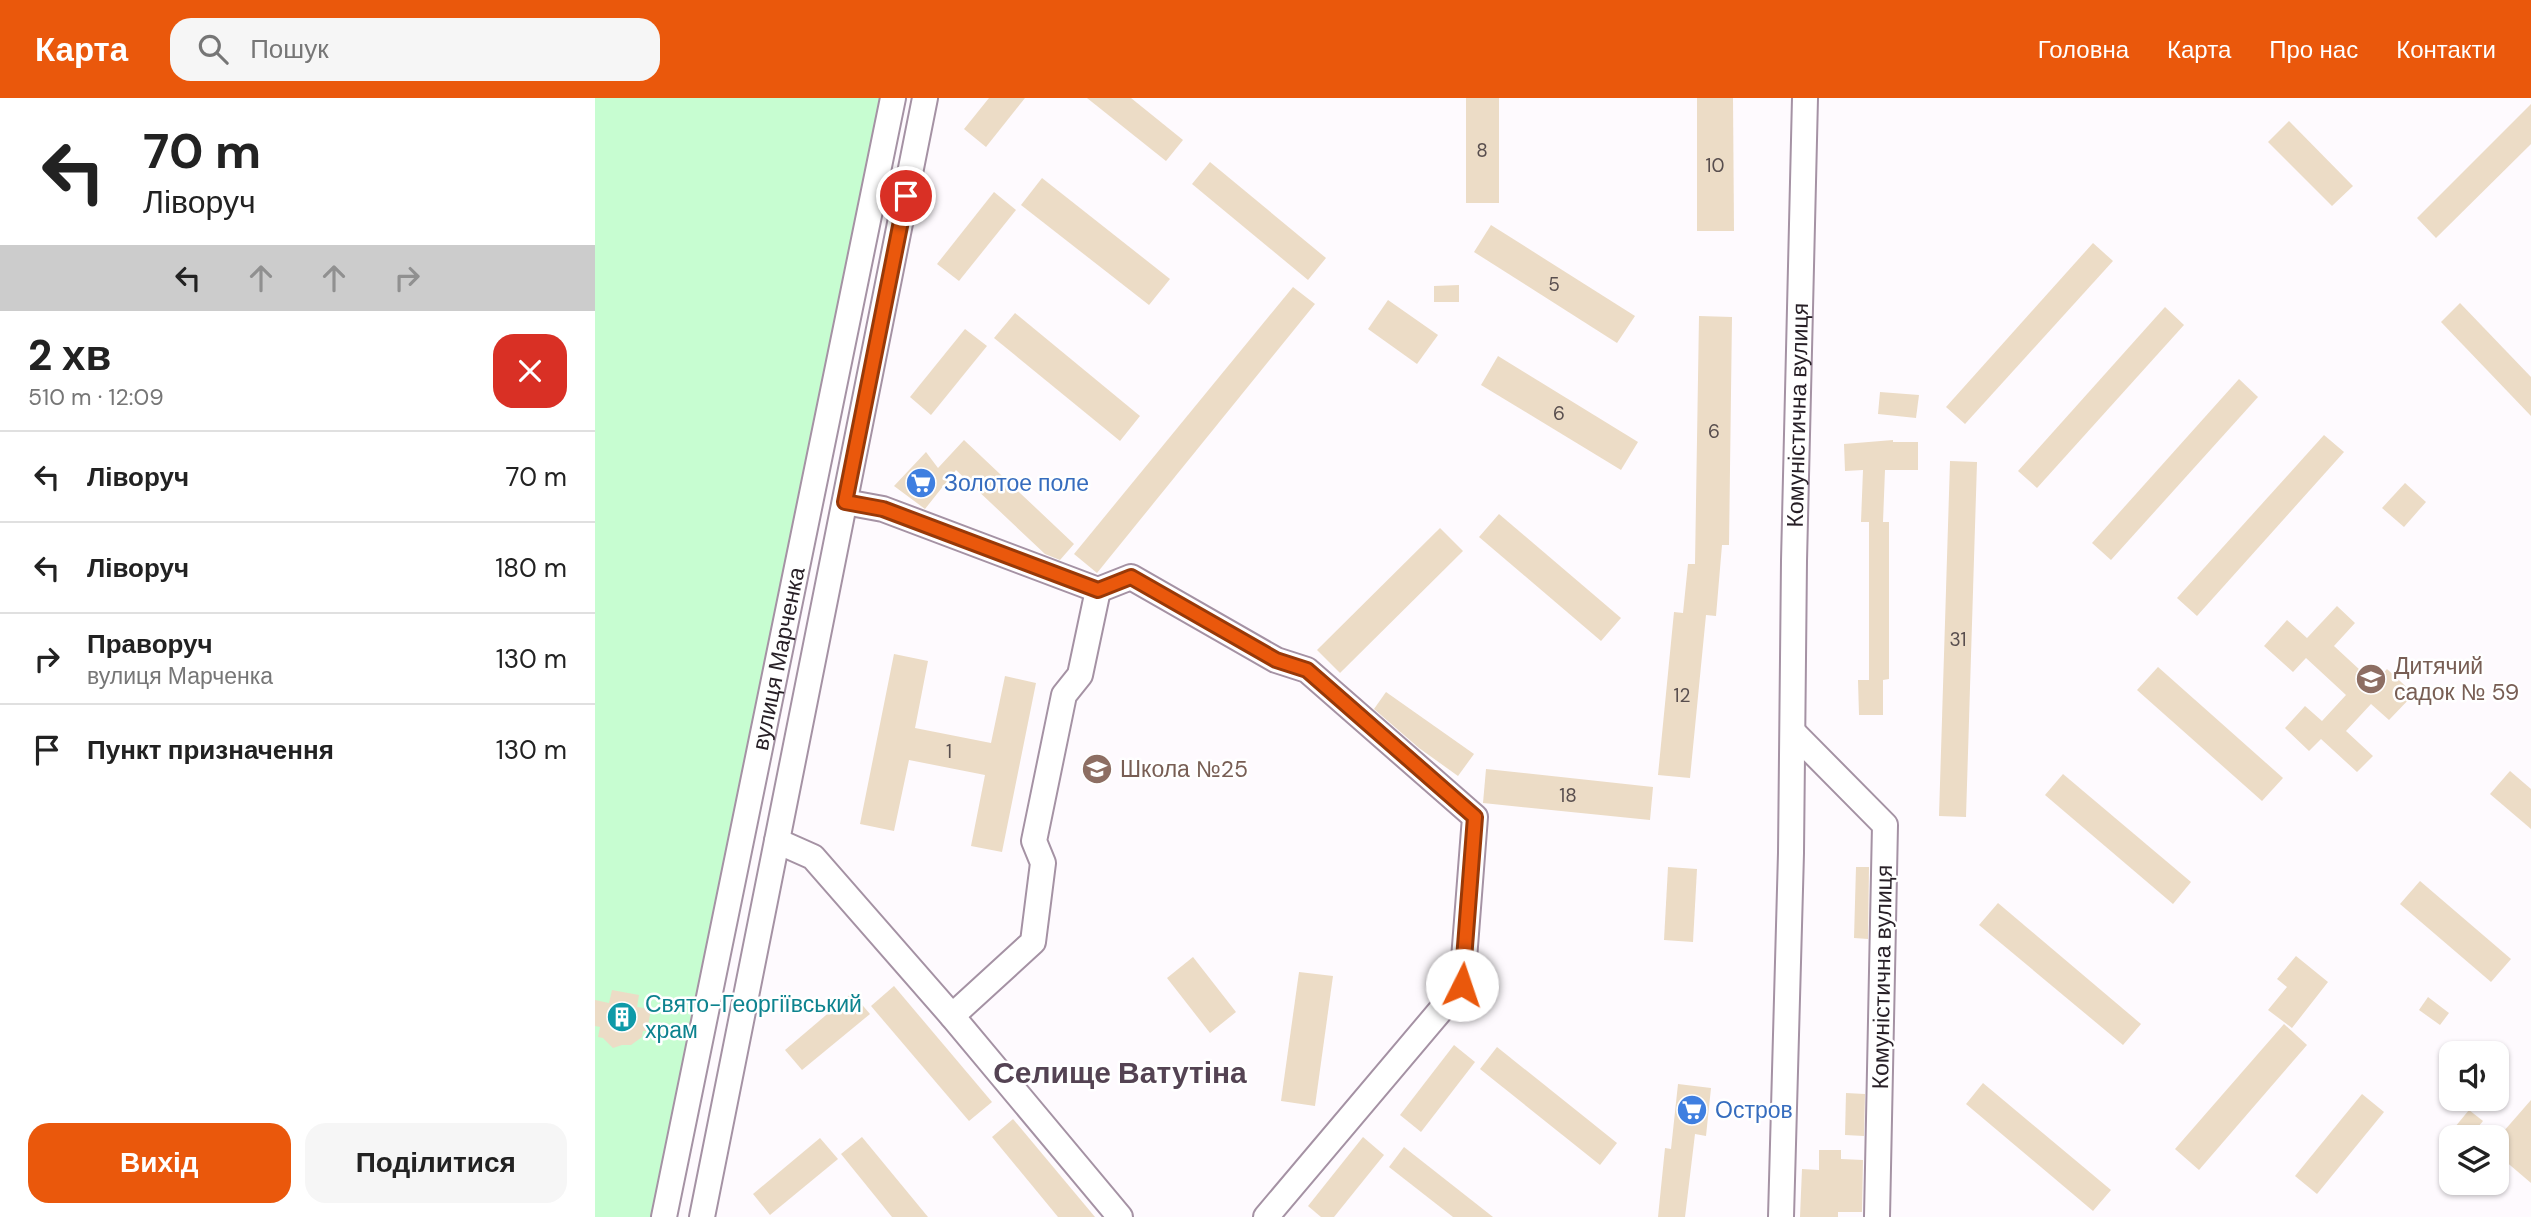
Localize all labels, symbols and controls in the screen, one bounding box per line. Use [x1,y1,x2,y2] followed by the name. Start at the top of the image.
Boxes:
[170,18,660,81] search box
[35,28,128,71] text: Карта
[194,30,232,68] icon: search
[250,32,329,66] text: Пошук
[2038,34,2129,65] text: Головна
[2167,34,2231,65] text: Карта
[2269,34,2358,65] text: Про нас
[2396,34,2496,65] text: Контакти
[143,119,261,183] text: 70 m
[28,126,119,217] icon: left
[1476,138,1488,163] house number: 8
[1706,153,1724,178] house number: 10
[876,166,936,226] pin
[887,177,925,215] icon: arrive
[143,181,256,223] text: Ліворуч
[169,259,207,297] icon: left
[242,259,280,297] icon: ahead
[315,259,353,297] icon: ahead
[388,259,426,297] icon: right
[1548,272,1560,297] house number: 5
[1780,302,1815,528] street label: Комуністична вулиця
[28,328,111,383] text: 2 хв
[493,334,567,408] button: close
[28,382,164,412] text: 510 m · 12:09
[1553,401,1565,426] house number: 6
[1708,419,1720,444] house number: 6
[28,458,66,496] icon: left
[87,460,189,494] text: Ліворуч
[506,460,567,494] text: 70 m
[904,466,938,500] supermarket icon: Золотое поле
[944,468,1089,498] place label: Золотое поле
[28,549,66,587] icon: left
[87,551,189,585] text: Ліворуч
[495,551,567,585] text: 180 m
[745,564,812,753] street label: вулиця Марченка
[87,627,213,661] text: Праворуч
[1950,627,1966,652] house number: 31
[28,640,66,678] icon: right
[496,642,567,676] text: 130 m
[2394,651,2519,707] place label: Дитячий садок № 59
[87,661,273,691] text: вулиця Марченка
[2354,662,2388,696] school or university icon: Дитячий садок № 59
[1674,683,1690,708] house number: 12
[28,731,66,769] icon: arrive
[87,733,334,767] text: Пункт призначення
[496,733,567,767] text: 130 m
[946,739,952,764] house number: 1
[1080,752,1114,786] school or university icon: Школа №25
[1120,754,1248,784] place label: Школа №25
[1559,783,1577,808] house number: 18
[1865,864,1899,1090] street label: Комуністична вулиця
[1425,948,1499,1022] position arrow
[645,989,862,1045] place label: Свято-Георгіївський храм
[605,1000,639,1034] building icon: Свято-Георгіївський храм
[2439,1041,2509,1195] map controls
[2439,1041,2509,1111] button: sound
[993,1053,1247,1092] district label: Селище Ватутіна
[1675,1093,1709,1127] supermarket icon: Остров
[1715,1095,1793,1125] place label: Остров
[28,1123,291,1203] button: Вихід
[305,1123,567,1203] button: Поділитися
[2439,1125,2509,1195] button: layers

